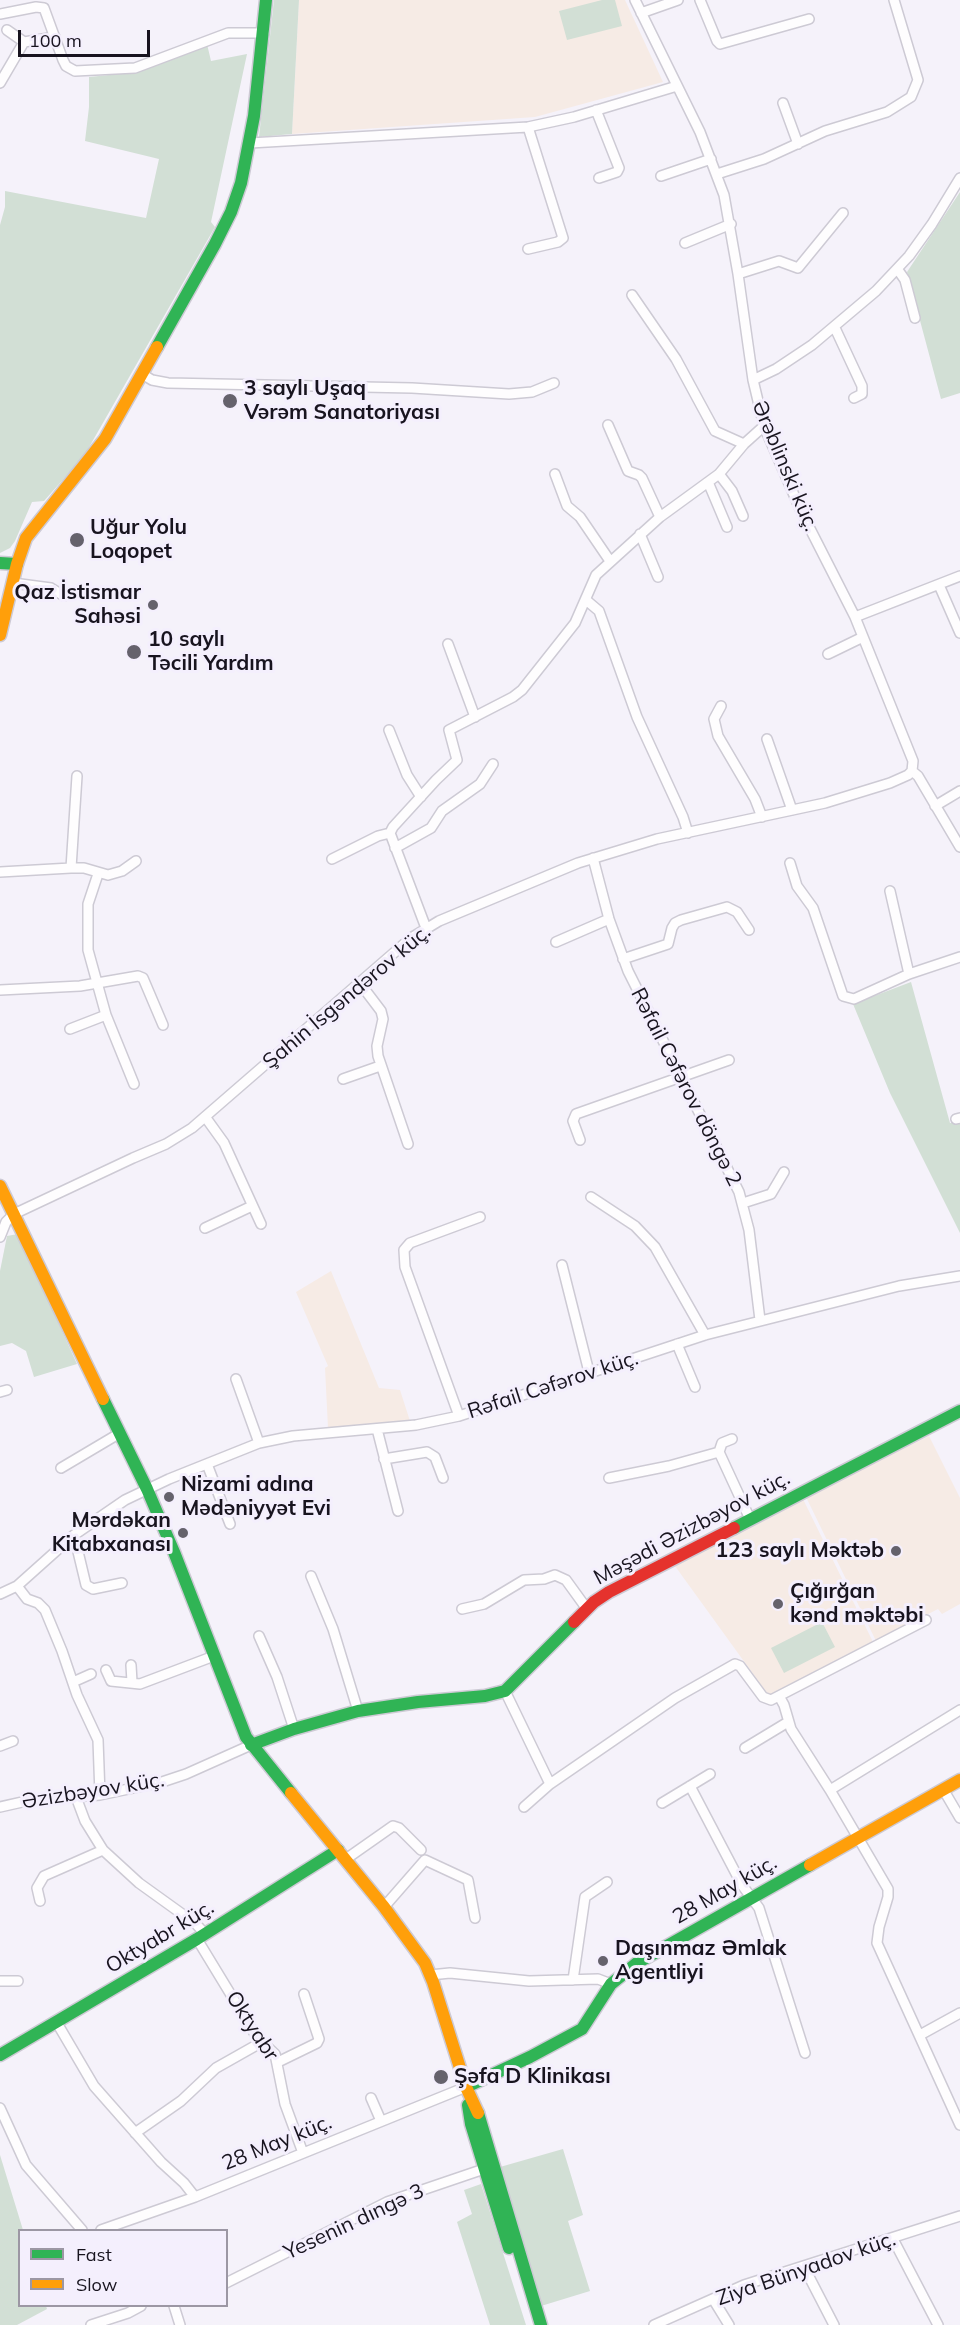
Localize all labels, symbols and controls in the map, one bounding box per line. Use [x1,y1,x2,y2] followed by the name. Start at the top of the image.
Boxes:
[21,18,153,56] scale bar
[29,29,82,52] text: 100 m
[244,376,440,426] place label: 3 saylı Uşaq Vərəm Sanatoriyası
[221,392,239,410] marker: 3 saylı Uşaq Vərəm Sanatoriyası
[746,397,824,535] street label: Ərəblinski küç.
[90,515,187,565] place label: Uğur Yolu Loqopet
[68,531,86,549] marker: Uğur Yolu Loqopet
[14,580,141,630] place label: Qaz İstismar Sahəsi
[146,598,160,612] marker: Qaz İstismar Sahəsi
[148,627,274,677] place label: 10 saylı Təcili Yardım
[125,643,143,661] marker: 10 saylı Təcili Yardım
[258,919,436,1075] street label: Şahin İsgəndərov küç.
[625,984,747,1190] street label: Rəfail Cəfərov döngə 2
[464,1345,642,1425] street label: Rəfail Cəfərov küç.
[590,1466,794,1590] street label: Məşədi Əzizbəyov küç.
[181,1472,331,1522] place label: Nizami adına Mədəniyyət Evi
[162,1490,176,1504] marker: Nizami adına Mədəniyyət Evi
[52,1508,171,1558] place label: Mərdəkan Kitabxanası
[176,1526,190,1540] marker: Mərdəkan Kitabxanası
[715,1538,884,1564] place label: 123 saylı Məktəb
[889,1544,903,1558] marker: 123 saylı Məktəb
[790,1579,924,1629] place label: Çığırğan kənd məktəbi
[771,1597,785,1611] marker: Çığırğan kənd məktəbi
[20,1767,166,1815] street label: Əzizbəyov küç.
[668,1850,782,1930] street label: 28 May küç.
[101,1895,219,1979] street label: Oktyabr küç.
[615,1936,786,1986] place label: Daşınmaz Əmlak Agentliyi
[596,1954,610,1968] marker: Daşınmaz Əmlak Agentliyi
[220,1986,284,2066] street label: Oktyabr
[454,2064,611,2090] place label: Şəfa D Klinikası
[432,2068,450,2086] marker: Şəfa D Klinikası
[218,2110,336,2176] street label: 28 May küç.
[280,2179,428,2265] street label: Yesenin dıngə 3
[713,2226,899,2312] street label: Ziya Bünyadov küç.
[18,2229,228,2307] legend
[76,2243,112,2266] text: Fast
[76,2273,117,2296] text: Slow

